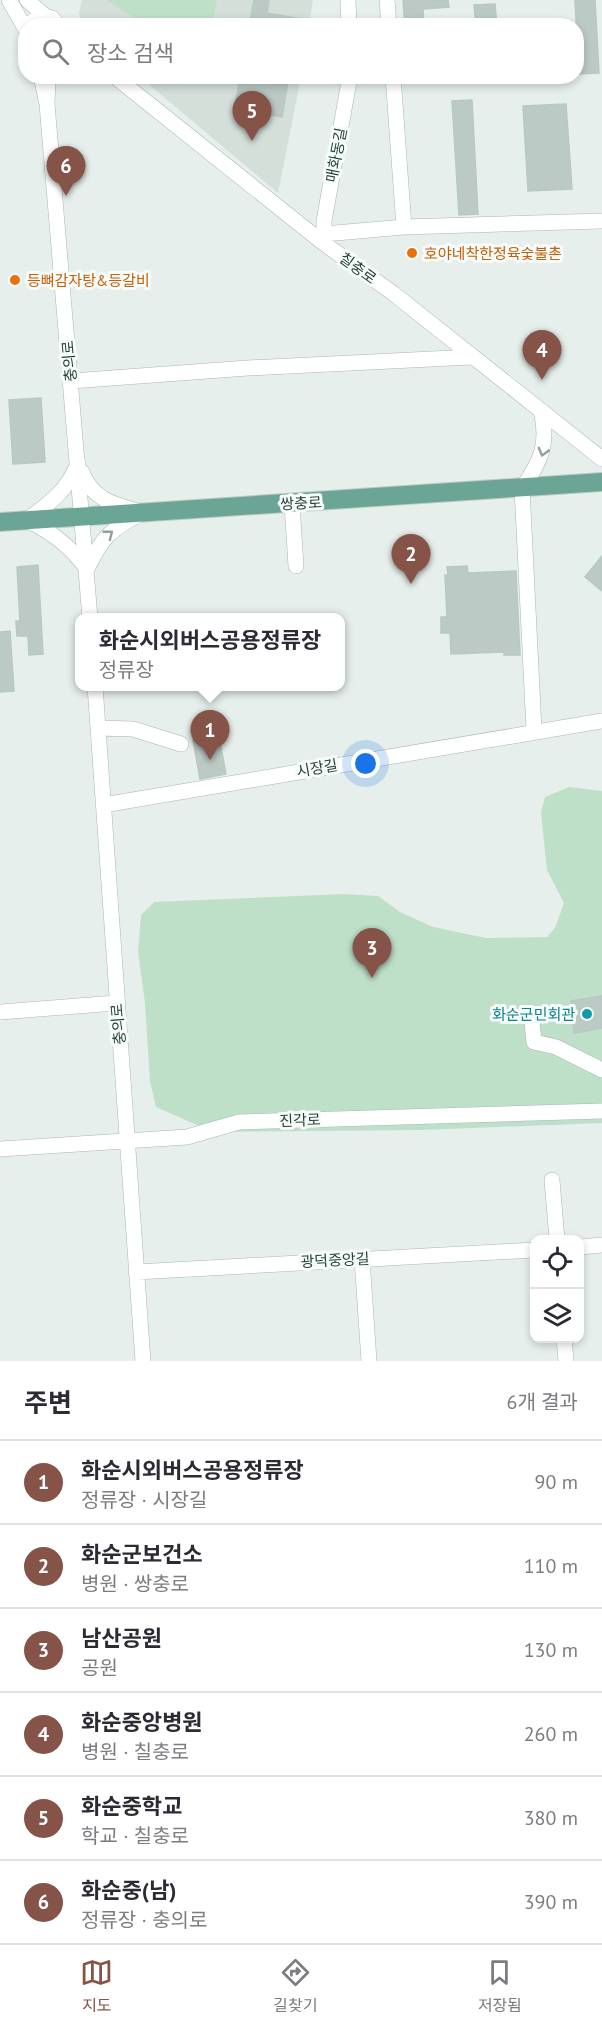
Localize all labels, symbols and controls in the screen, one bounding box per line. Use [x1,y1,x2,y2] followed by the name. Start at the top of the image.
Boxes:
[18,18,584,84] search box
[39,35,72,68] icon: search
[87,39,174,67] text: 장소 검색
[232,92,272,141] pin: 5
[321,126,351,184] street label: 매화동길
[46,146,86,196] pin: 6
[424,244,562,263] place label: 호야네착한정육숯불촌
[405,246,419,260] marker: 호야네착한정육숯불촌
[336,248,380,288] street label: 칠충로
[27,271,150,290] place label: 등뼈감자탕&등갈비
[8,273,22,287] marker: 등뼈감자탕&등갈비
[522,330,562,380] pin: 4
[58,340,80,382] street label: 충의로
[537,447,550,457] one-way arrow
[280,492,322,514] street label: 쌍충로
[102,530,113,541] one-way arrow
[392,534,430,584] pin: 2
[75,613,345,691] popup
[99,626,321,654] text: 화순시외버스공용정류장
[99,657,154,683] text: 정류장
[190,710,230,760] pin: 1
[351,749,380,778] your location
[295,755,339,781] street label: 시장길
[352,928,392,978] pin: 3
[107,1003,129,1045] street label: 충의로
[492,1005,575,1024] place label: 화순군민회관
[580,1007,594,1021] marker: 화순군민회관
[279,1110,321,1130] street label: 진각로
[530,1235,584,1343] map controls
[530,1235,584,1289] button: locate
[300,1249,370,1271] street label: 광덕중앙길
[530,1289,584,1343] button: layers
[24,1386,72,1419] text: 주변
[507,1389,578,1415] text: 6개 결과
[81,1456,304,1484] text: 화순시외버스공용정류장
[38,1469,49,1495] text: 1
[535,1469,578,1495] text: 90 m
[81,1487,207,1513] text: 정류장 · 시장길
[81,1540,202,1568] text: 화순군보건소
[38,1553,49,1579] text: 2
[524,1553,578,1579] text: 110 m
[81,1571,189,1597] text: 병원 · 쌍충로
[81,1624,162,1652] text: 남산공원
[38,1637,49,1663] text: 3
[524,1637,578,1663] text: 130 m
[81,1655,118,1681] text: 공원
[81,1708,202,1736] text: 화순중앙병원
[38,1721,49,1747] text: 4
[524,1721,578,1747] text: 260 m
[81,1739,189,1765] text: 병원 · 칠충로
[81,1792,182,1820] text: 화순중학교
[38,1805,49,1831] text: 5
[524,1805,578,1831] text: 380 m
[81,1823,189,1849] text: 학교 · 칠충로
[81,1876,176,1904] text: 화순중(남)
[38,1889,49,1915] text: 6
[524,1889,578,1915] text: 390 m
[81,1907,207,1933] text: 정류장 · 충의로
[80,1956,113,2016] tab: 지도
[273,1956,318,2016] tab: 길찾기
[478,1956,522,2016] tab: 저장됨

